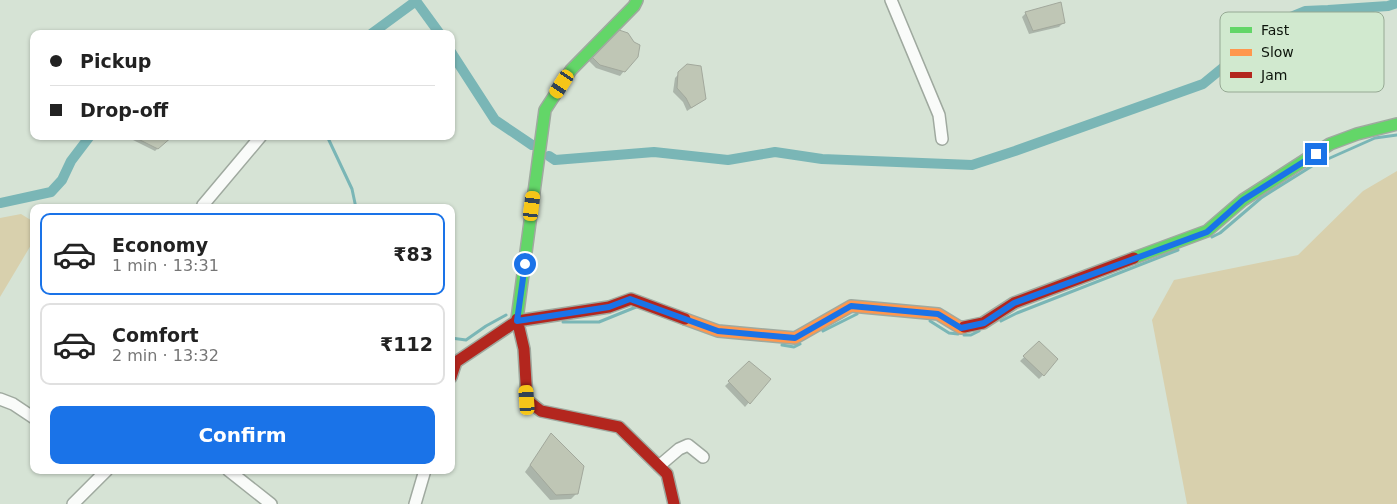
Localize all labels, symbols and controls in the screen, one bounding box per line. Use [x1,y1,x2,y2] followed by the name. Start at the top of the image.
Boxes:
[1220,12,1384,92] legend
[1261,22,1290,38] text: Fast
[1261,44,1294,60] text: Slow
[80,50,151,72] text: Pickup
[547,67,576,101] car
[1260,67,1287,83] text: Jam
[80,99,168,121] text: Drop-off
[1305,143,1327,165] route end
[522,190,541,222] car
[52,232,97,277] icon: car
[112,234,208,256] text: Economy
[393,243,433,265] text: ₹83
[514,253,536,275] route start
[112,256,219,275] text: 1 min · 13:31
[52,322,97,367] icon: car
[112,324,199,346] text: Comfort
[380,333,433,355] text: ₹112
[112,346,219,365] text: 2 min · 13:32
[518,385,535,415] car
[50,406,435,464] button: Confirm

